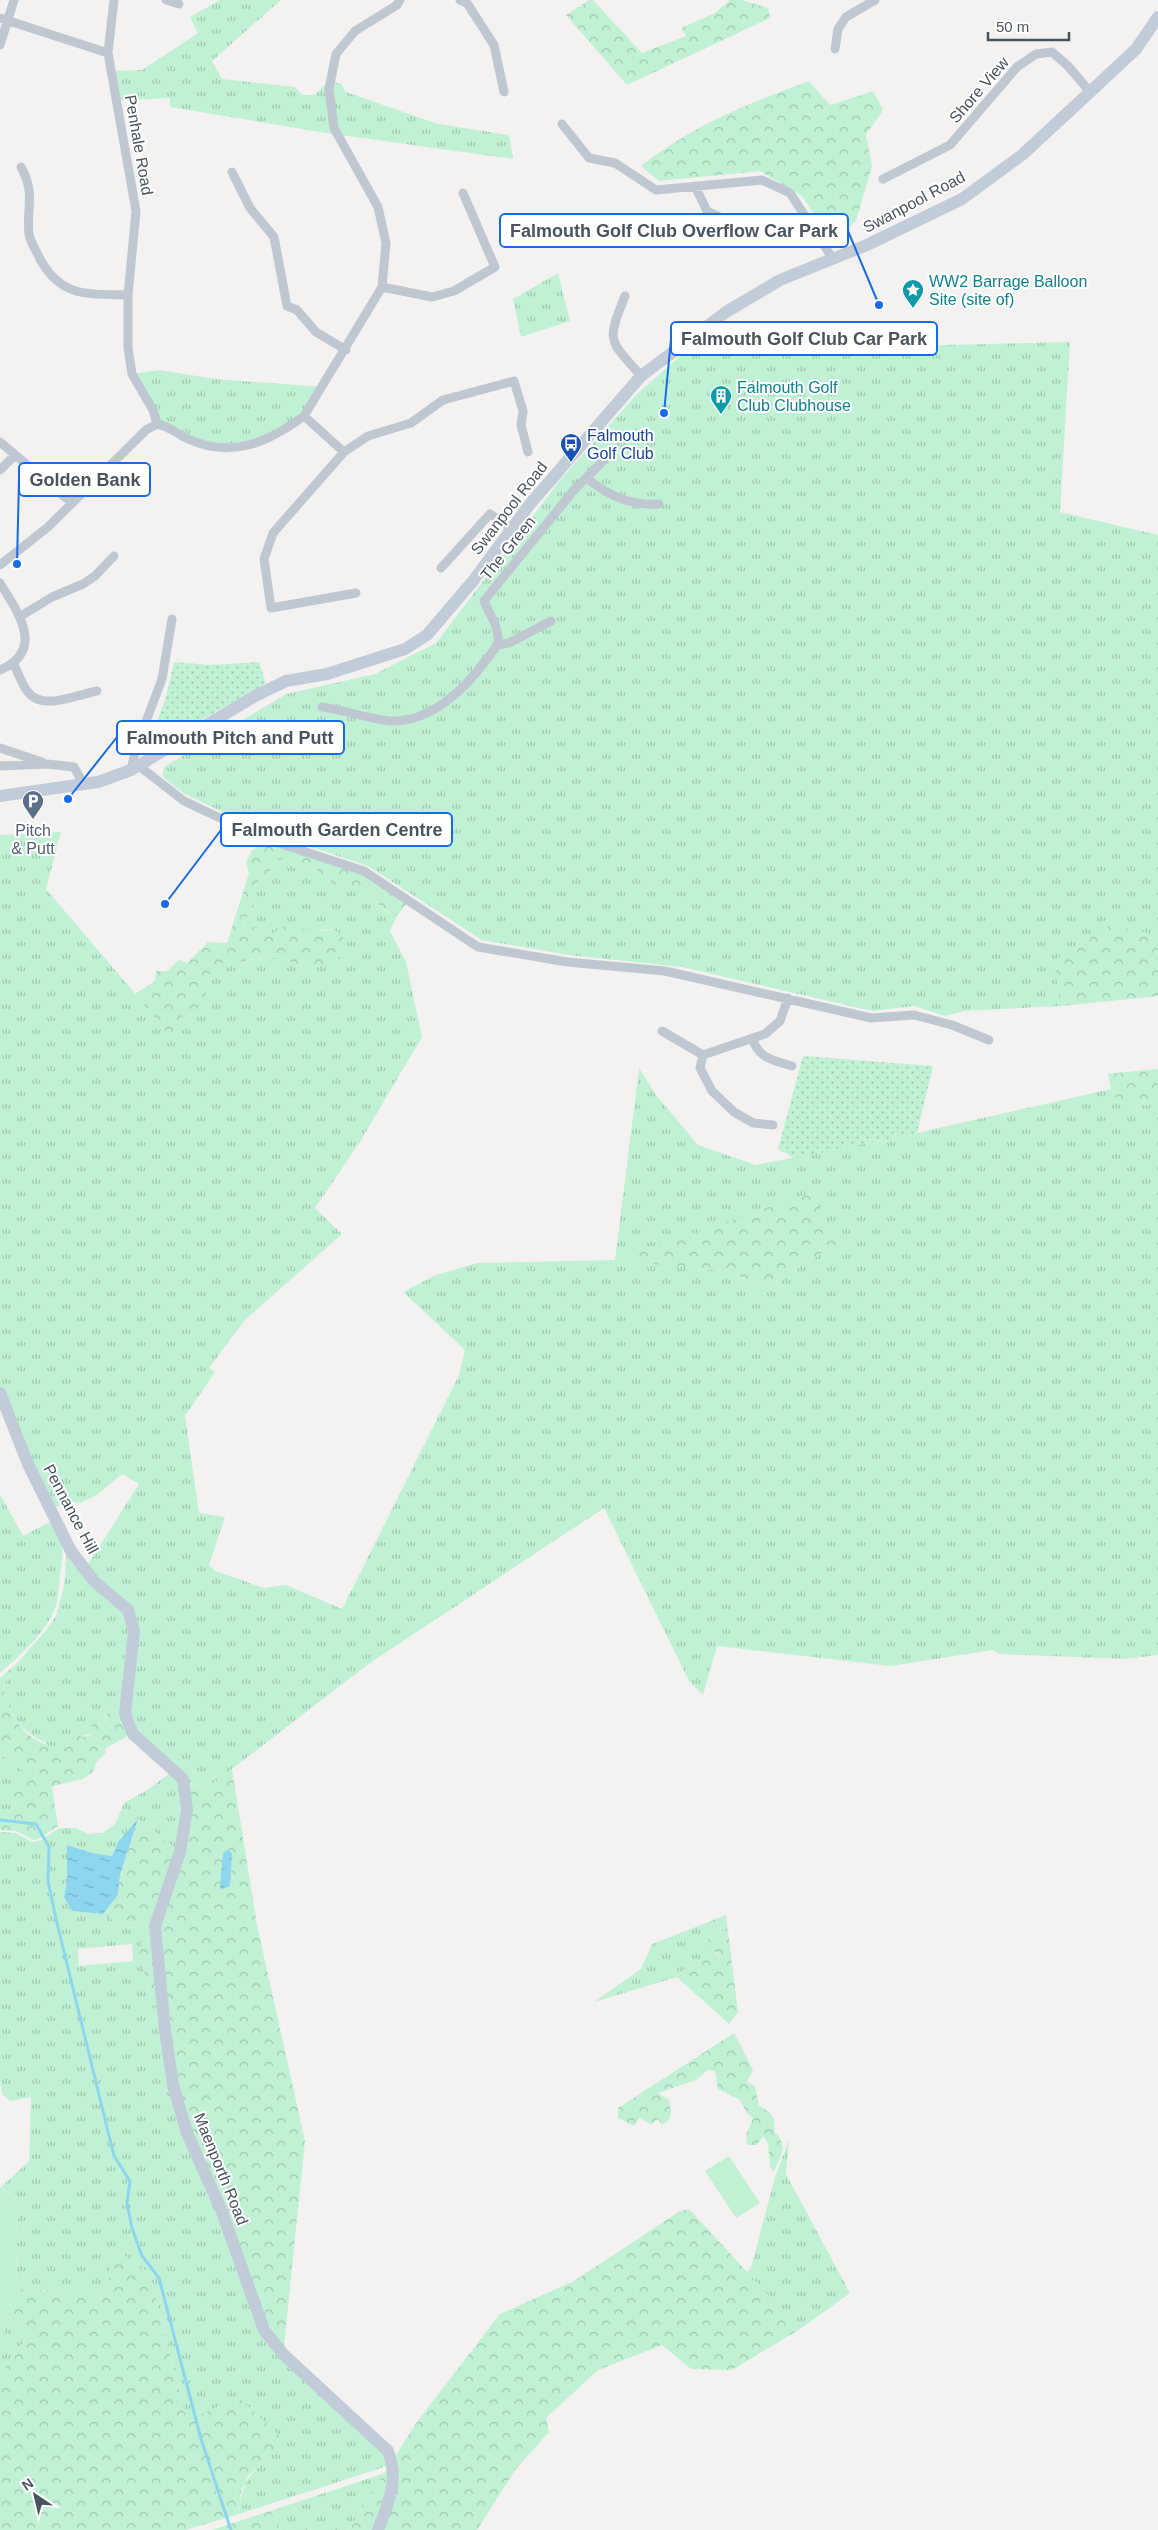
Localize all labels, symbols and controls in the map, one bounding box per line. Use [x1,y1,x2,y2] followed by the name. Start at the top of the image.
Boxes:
[988,10,1069,42] scale bar
[996,18,1029,35] text: 50 m
[946,53,1012,126] street label: Shore View
[122,94,156,196] street label: Penhale Road
[860,168,968,236] street label: Swanpool Road
[500,214,848,247] callout: Falmouth Golf Club Overflow Car Park
[510,221,839,241] text: Falmouth Golf Club Overflow Car Park
[929,273,1087,308] place label: WW2 Barrage Balloon Site (site of)
[901,278,925,309] place icon: WW2 Barrage Balloon Site (site of)
[671,322,937,355] callout: Falmouth Golf Club Car Park
[681,329,928,349] text: Falmouth Golf Club Car Park
[737,379,851,414] place label: Falmouth Golf Club Clubhouse
[709,384,733,415] building icon: Falmouth Golf Club Clubhouse
[587,427,654,462] place label: Falmouth Golf Club
[559,432,583,463] bus stop icon: Falmouth Golf Club
[468,458,550,558] street label: Swanpool Road
[19,463,150,496] callout: Golden Bank
[29,470,141,490] text: Golden Bank
[477,513,539,583] street label: The Green
[117,721,344,754] callout: Falmouth Pitch and Putt
[127,728,334,748] text: Falmouth Pitch and Putt
[21,789,45,820] parking icon: Pitch & Putt
[221,813,452,846] callout: Falmouth Garden Centre
[231,820,443,840] text: Falmouth Garden Centre
[11,822,55,857] place label: Pitch & Putt
[40,1461,102,1557] street label: Pennance Hill
[191,2111,251,2227] street label: Maenporth Road
[10,2470,60,2520] north arrow
[19,2475,36,2494] text: N

